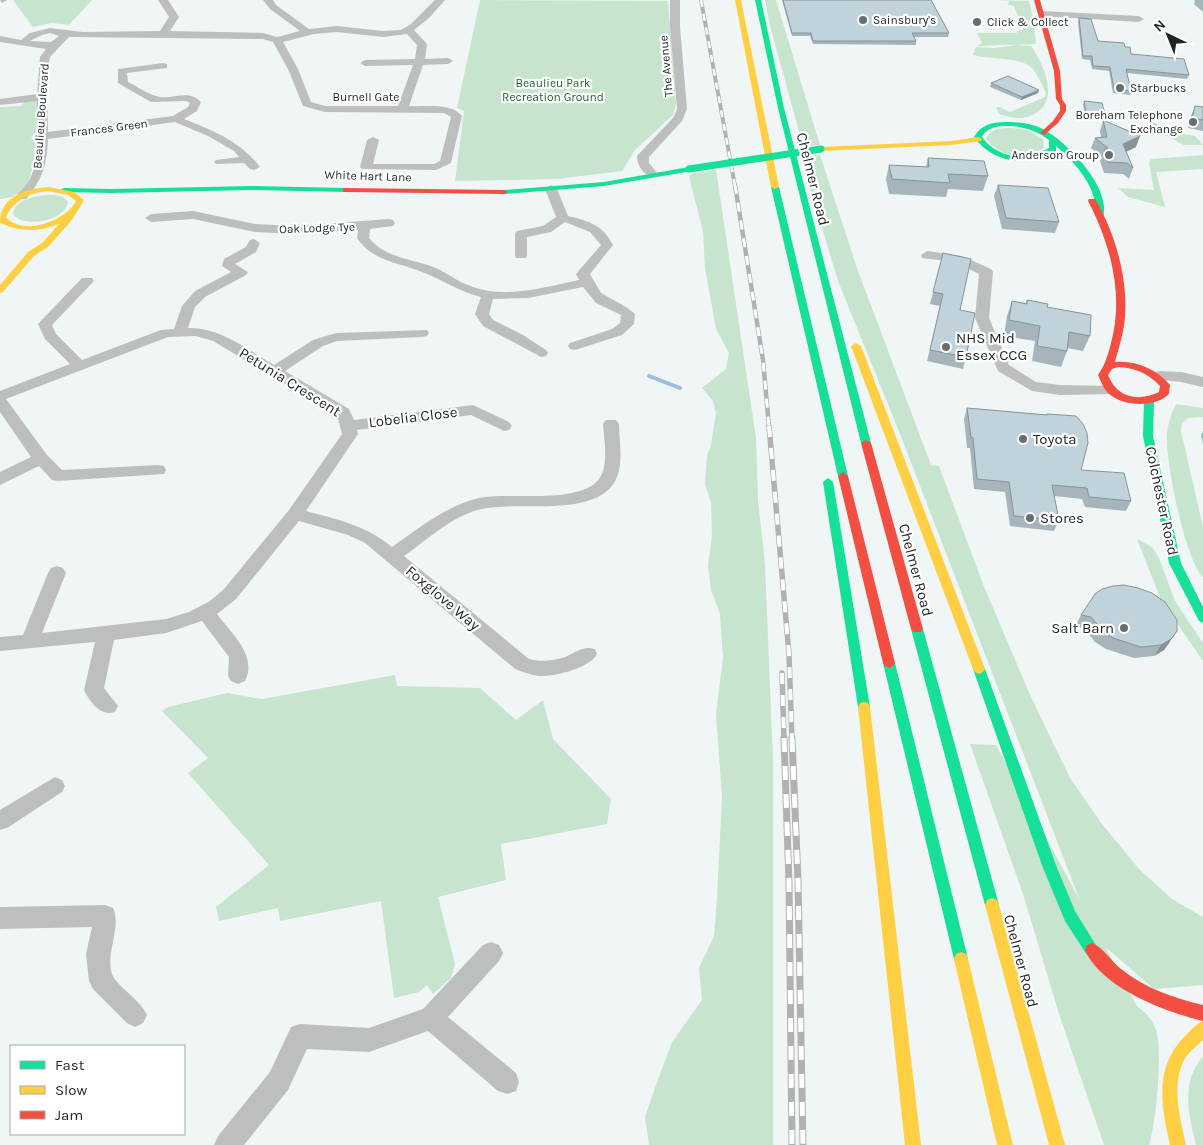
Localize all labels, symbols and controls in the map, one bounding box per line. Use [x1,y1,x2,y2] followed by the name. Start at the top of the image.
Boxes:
[1143,10,1193,60] north arrow
[873,13,936,27] place label: Sainsbury's
[857,14,869,26] marker: Sainsbury's
[987,15,1069,29] place label: Click & Collect
[971,16,983,28] marker: Click & Collect
[1150,16,1169,36] text: N
[656,35,676,97] street label: The Avenue
[30,63,52,169] street label: Beaulieu Boulevard
[502,76,604,104] park label: Beaulieu Park Recreation Ground
[1130,81,1186,95] place label: Starbucks
[1114,82,1126,94] marker: Starbucks
[332,90,400,104] street label: Burnell Gate
[1076,108,1183,136] place label: Boreham Telephone Exchange
[70,116,148,140] street label: Frances Green
[1187,116,1199,128] marker: Boreham Telephone Exchange
[793,131,833,227] street label: Chelmer Road
[1011,148,1099,162] place label: Anderson Group
[1103,149,1115,161] marker: Anderson Group
[324,167,412,185] street label: White Hart Lane
[279,220,355,236] street label: Oak Lodge Tye
[956,329,1027,364] place label: NHS Mid Essex CCG
[940,341,952,353] marker: NHS Mid Essex CCG
[236,344,344,421] street label: Petunia Crescent
[368,403,458,431] street label: Lobelia Close
[1033,430,1077,448] place label: Toyota
[1017,433,1029,445] marker: Toyota
[1142,445,1182,557] street label: Colchester Road
[1040,509,1084,527] place label: Stores
[1024,512,1036,524] marker: Stores
[895,522,937,618] street label: Chelmer Road
[402,562,484,634] street label: Foxglove Way
[1051,619,1114,637] place label: Salt Barn
[1118,622,1130,634] marker: Salt Barn
[1000,913,1042,1009] street label: Chelmer Road
[10,1045,185,1135] legend
[55,1056,85,1074] text: Fast
[55,1081,87,1099] text: Slow
[55,1106,83,1124] text: Jam

